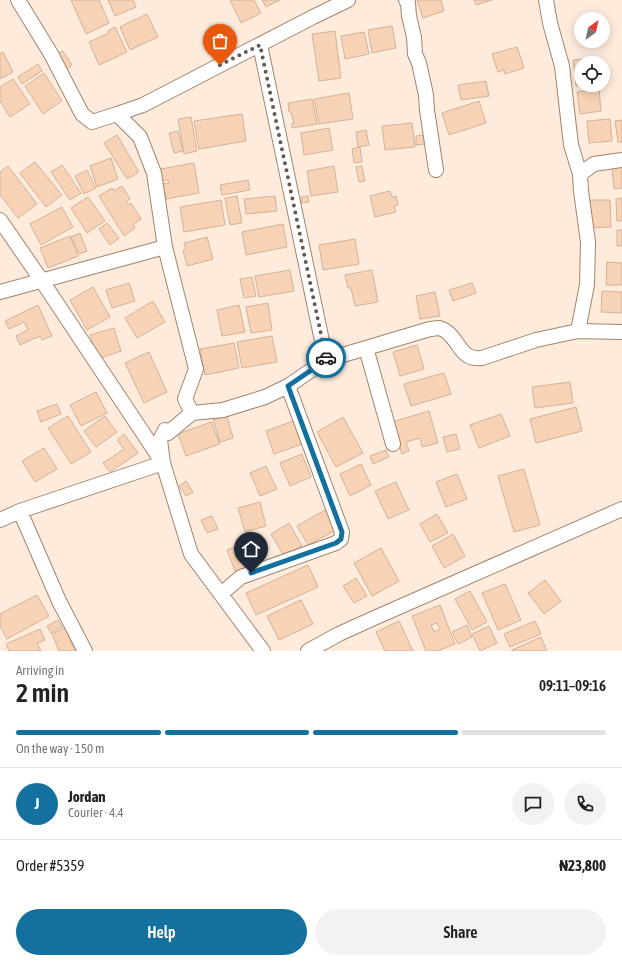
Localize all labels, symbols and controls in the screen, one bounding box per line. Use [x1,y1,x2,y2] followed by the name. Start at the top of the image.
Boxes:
[574,12,610,48] north arrow
[574,12,610,92] map controls
[203,24,237,65] pin
[209,30,231,52] icon: bag
[574,56,610,92] button: locate
[306,338,346,378] courier
[315,347,337,369] icon: car
[234,532,268,573] pin
[240,538,262,560] icon: home
[16,663,64,678] text: Arriving in
[539,677,606,694] text: 09:11–09:16
[16,678,69,708] text: 2 min
[16,741,104,756] text: On the way · 150 m
[512,783,554,825] button: chat
[564,783,606,825] button: phone
[68,788,106,805] text: Jordan
[35,795,39,812] text: J
[68,805,124,820] text: Courier · 4.4
[16,857,84,874] text: Order #5359
[559,857,606,874] text: ₦23,800
[16,909,307,955] button: Help
[315,909,606,955] button: Share

